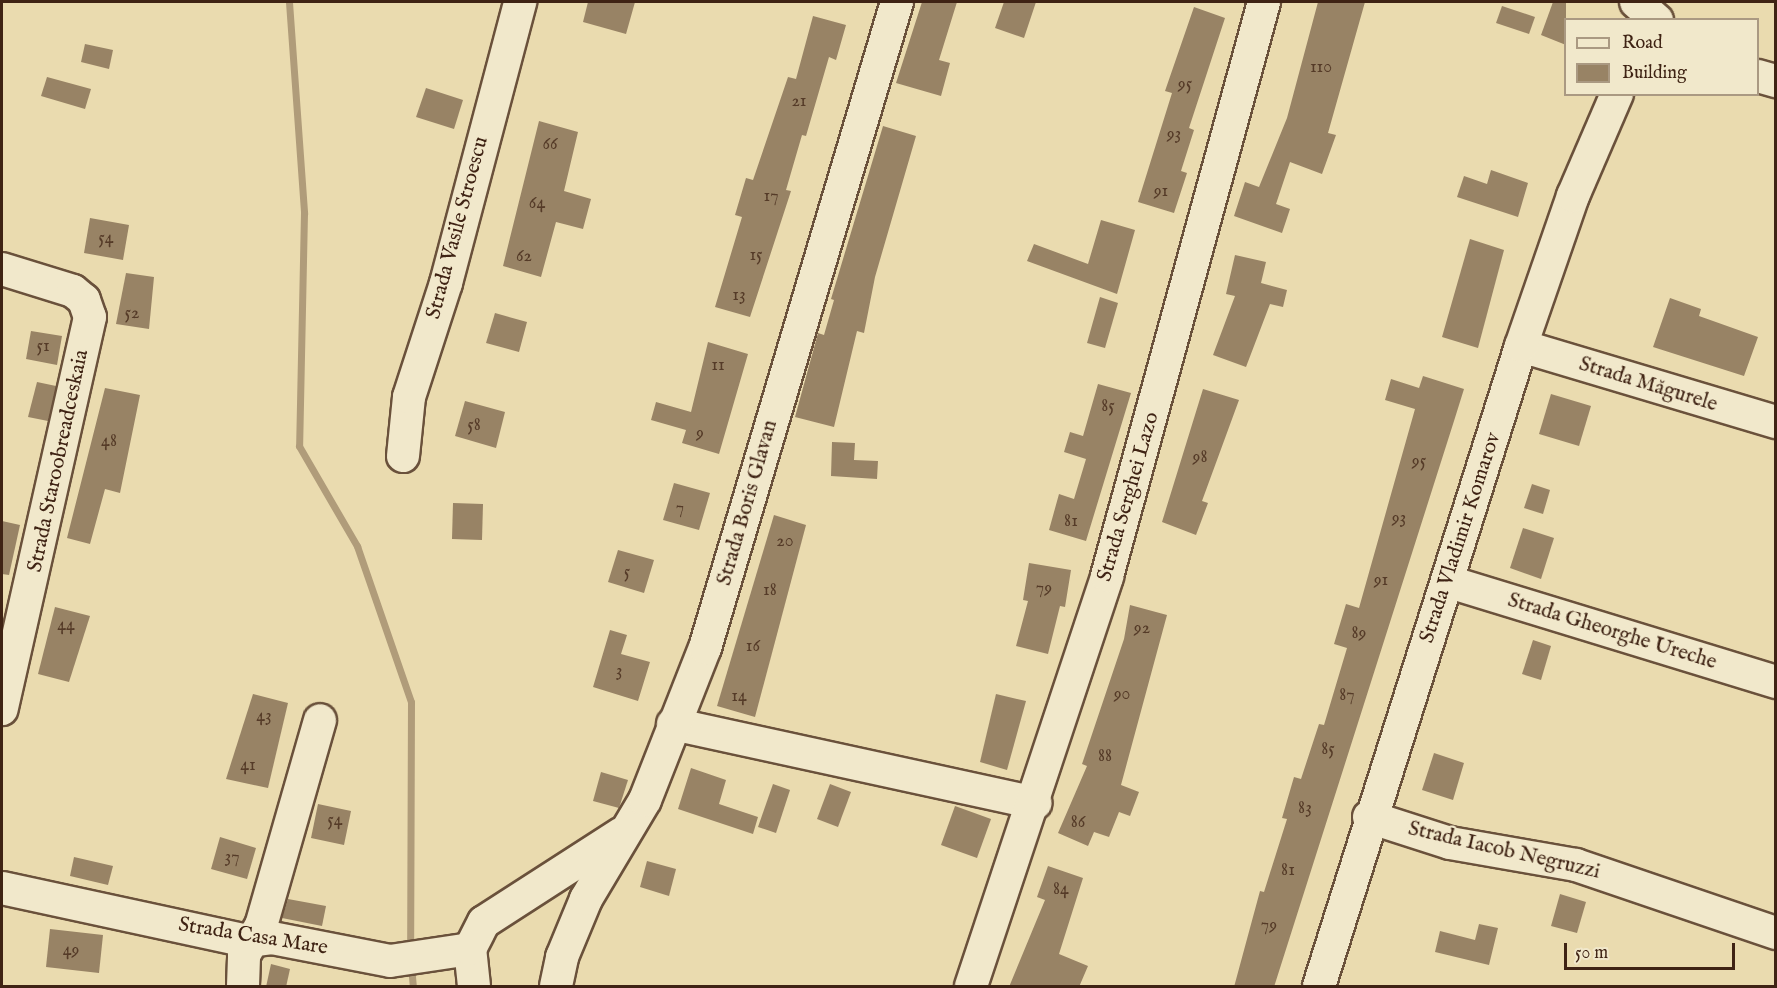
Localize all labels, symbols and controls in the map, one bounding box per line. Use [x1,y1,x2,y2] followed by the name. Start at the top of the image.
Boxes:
[1564,18,1759,96] legend
[1622,32,1663,55] text: Road
[1310,57,1332,79] house number: 110
[1622,62,1687,85] text: Building
[1178,74,1192,96] house number: 95
[791,91,807,113] house number: 21
[1167,124,1181,146] house number: 93
[422,134,494,322] street label: Strada Vasile Stroescu
[542,134,558,156] house number: 66
[1154,181,1168,203] house number: 91
[763,186,779,208] house number: 17
[529,193,545,215] house number: 64
[98,228,114,250] house number: 54
[749,245,763,267] house number: 15
[516,246,532,268] house number: 62
[732,285,746,307] house number: 13
[125,303,139,325] house number: 52
[36,336,50,358] house number: 51
[23,347,95,575] street label: Strada Staroobreadceskaia
[1576,352,1720,418] street label: Strada Măgurele
[711,355,725,377] house number: 11
[1101,396,1115,418] house number: 85
[1093,409,1165,585] street label: Strada Serghei Lazo
[467,415,481,437] house number: 58
[712,417,784,589] street label: Strada Boris Glavan
[696,423,704,445] house number: 9
[1415,430,1507,646] street label: Strada Vladimir Komarov
[101,431,117,453] house number: 48
[1193,447,1207,469] house number: 98
[1412,451,1426,473] house number: 95
[676,498,684,520] house number: 7
[1392,508,1406,530] house number: 93
[1064,511,1078,533] house number: 81
[776,531,794,553] house number: 20
[624,562,630,584] house number: 5
[1374,570,1388,592] house number: 91
[1036,578,1052,600] house number: 79
[763,580,777,602] house number: 18
[1504,588,1720,676] street label: Strada Gheorghe Ureche
[57,615,75,637] house number: 44
[1134,618,1150,640] house number: 92
[1352,623,1366,645] house number: 89
[746,636,760,658] house number: 16
[616,661,622,683] house number: 3
[1114,684,1130,706] house number: 90
[1339,685,1355,707] house number: 87
[731,686,747,708] house number: 14
[256,706,272,728] house number: 43
[1321,739,1335,761] house number: 85
[1098,746,1112,768] house number: 88
[240,755,256,777] house number: 41
[1298,798,1312,820] house number: 83
[327,810,343,832] house number: 54
[1071,812,1085,834] house number: 86
[1406,817,1602,885] street label: Strada Iacob Negruzzi
[224,847,240,869] house number: 37
[1281,860,1295,882] house number: 81
[1053,879,1069,901] house number: 84
[176,913,330,961] street label: Strada Casa Mare
[1261,915,1277,937] house number: 79
[1567,931,1738,969] scale bar
[63,940,79,962] house number: 49
[1575,942,1608,965] text: 50 m

